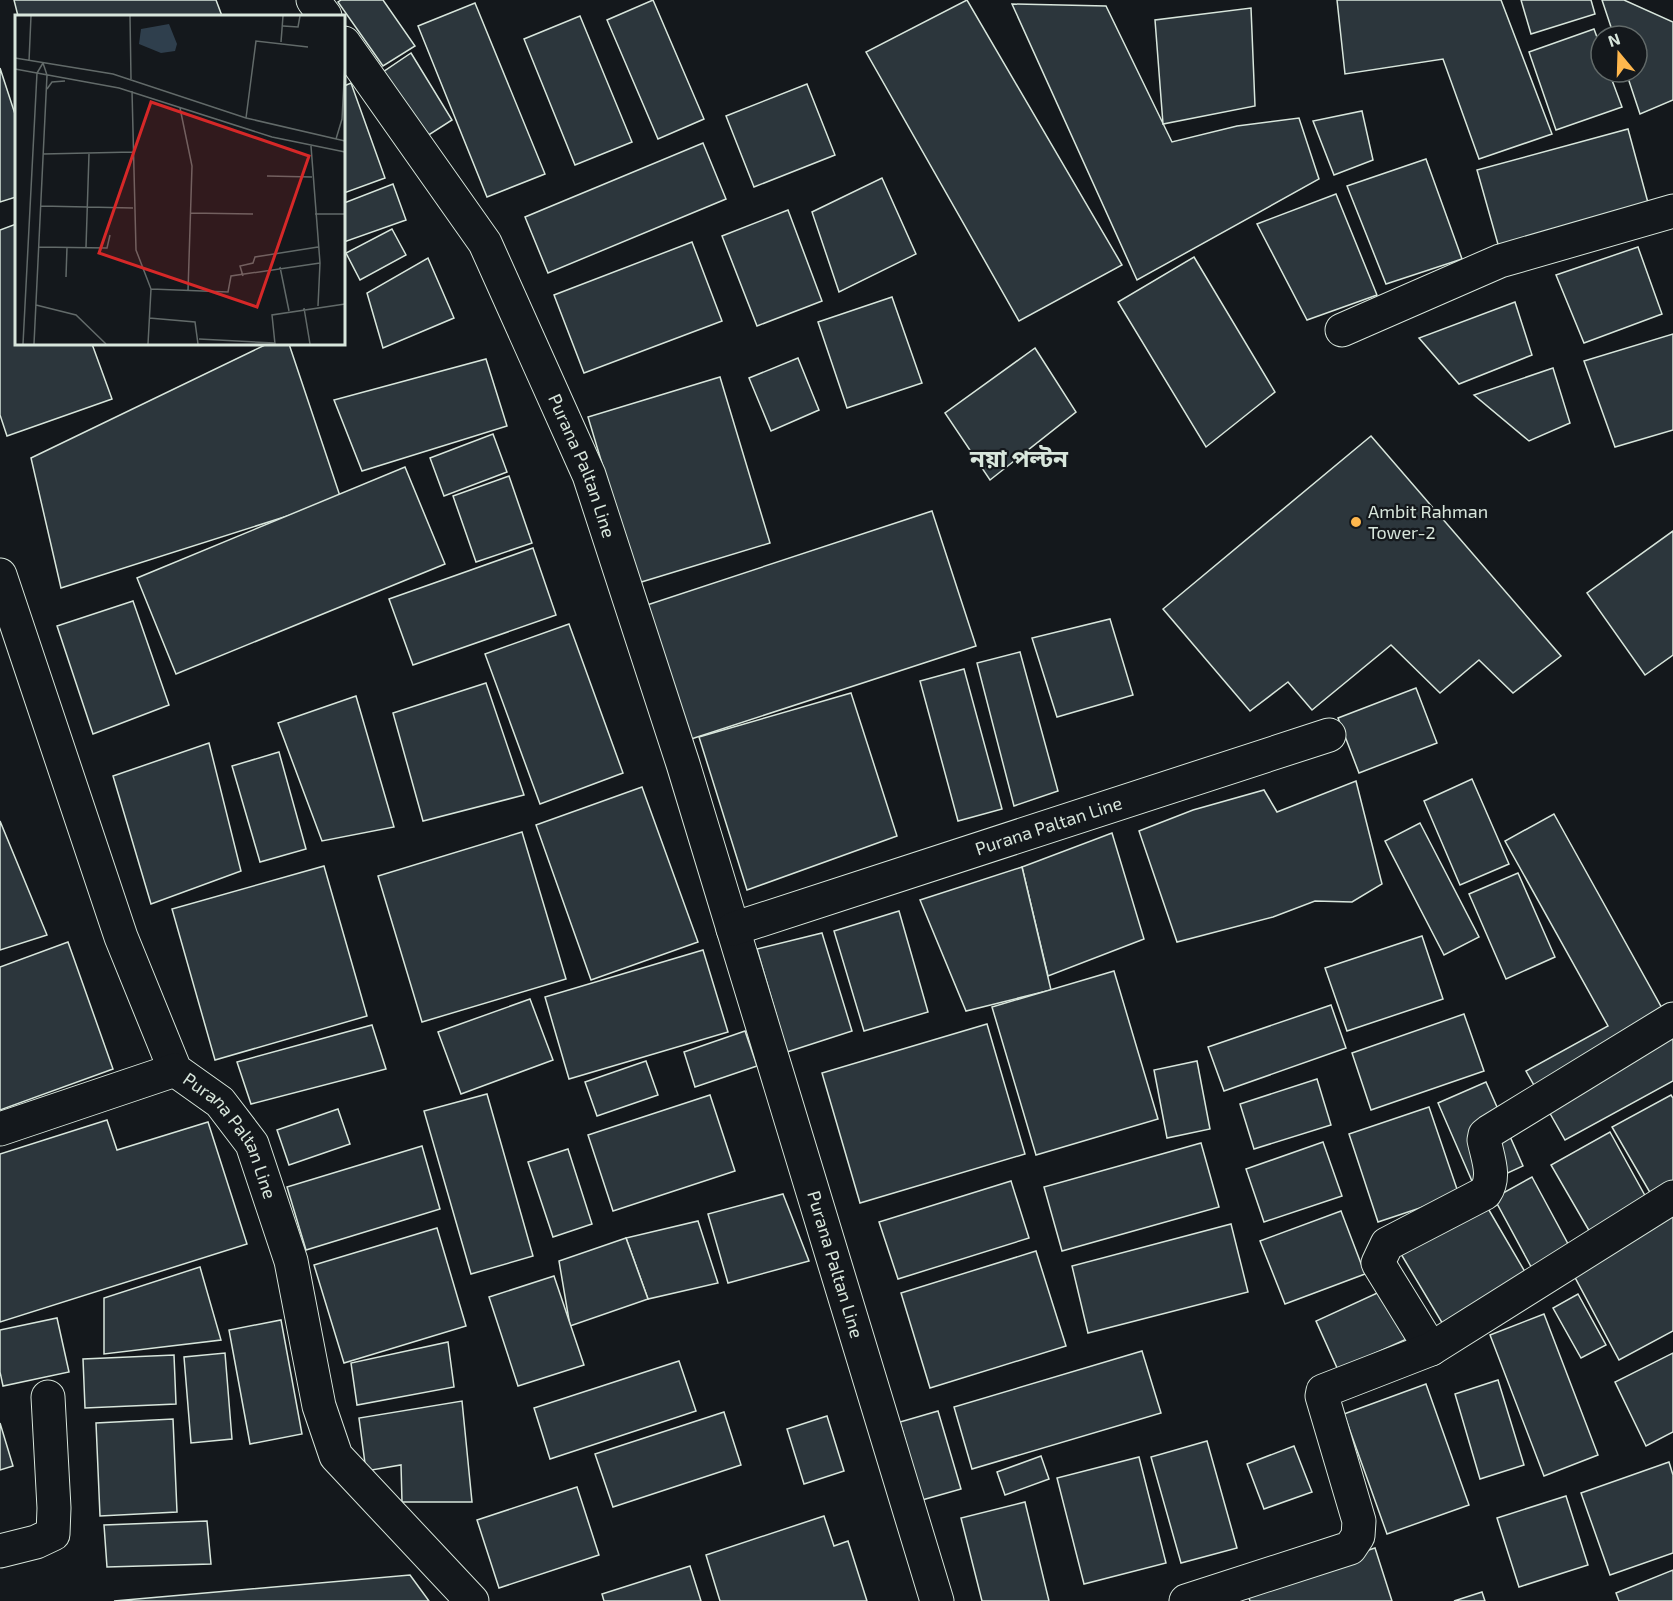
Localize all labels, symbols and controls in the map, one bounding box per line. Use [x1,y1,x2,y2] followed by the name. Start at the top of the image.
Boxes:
[15,15,345,345] inset map
[1589,24,1649,84] north arrow
[1605,28,1623,50] text: N
[544,390,621,541] street label: Purana Paltan Line
[969,443,1069,472] district label: নয়া পল্টন
[1368,500,1488,543] place label: Ambit Rahman Tower-2
[1349,515,1363,529] marker: Ambit Rahman Tower-2
[972,791,1125,859] street label: Purana Paltan Line
[179,1067,282,1202] street label: Purana Paltan Line
[803,1188,869,1341] street label: Purana Paltan Line

